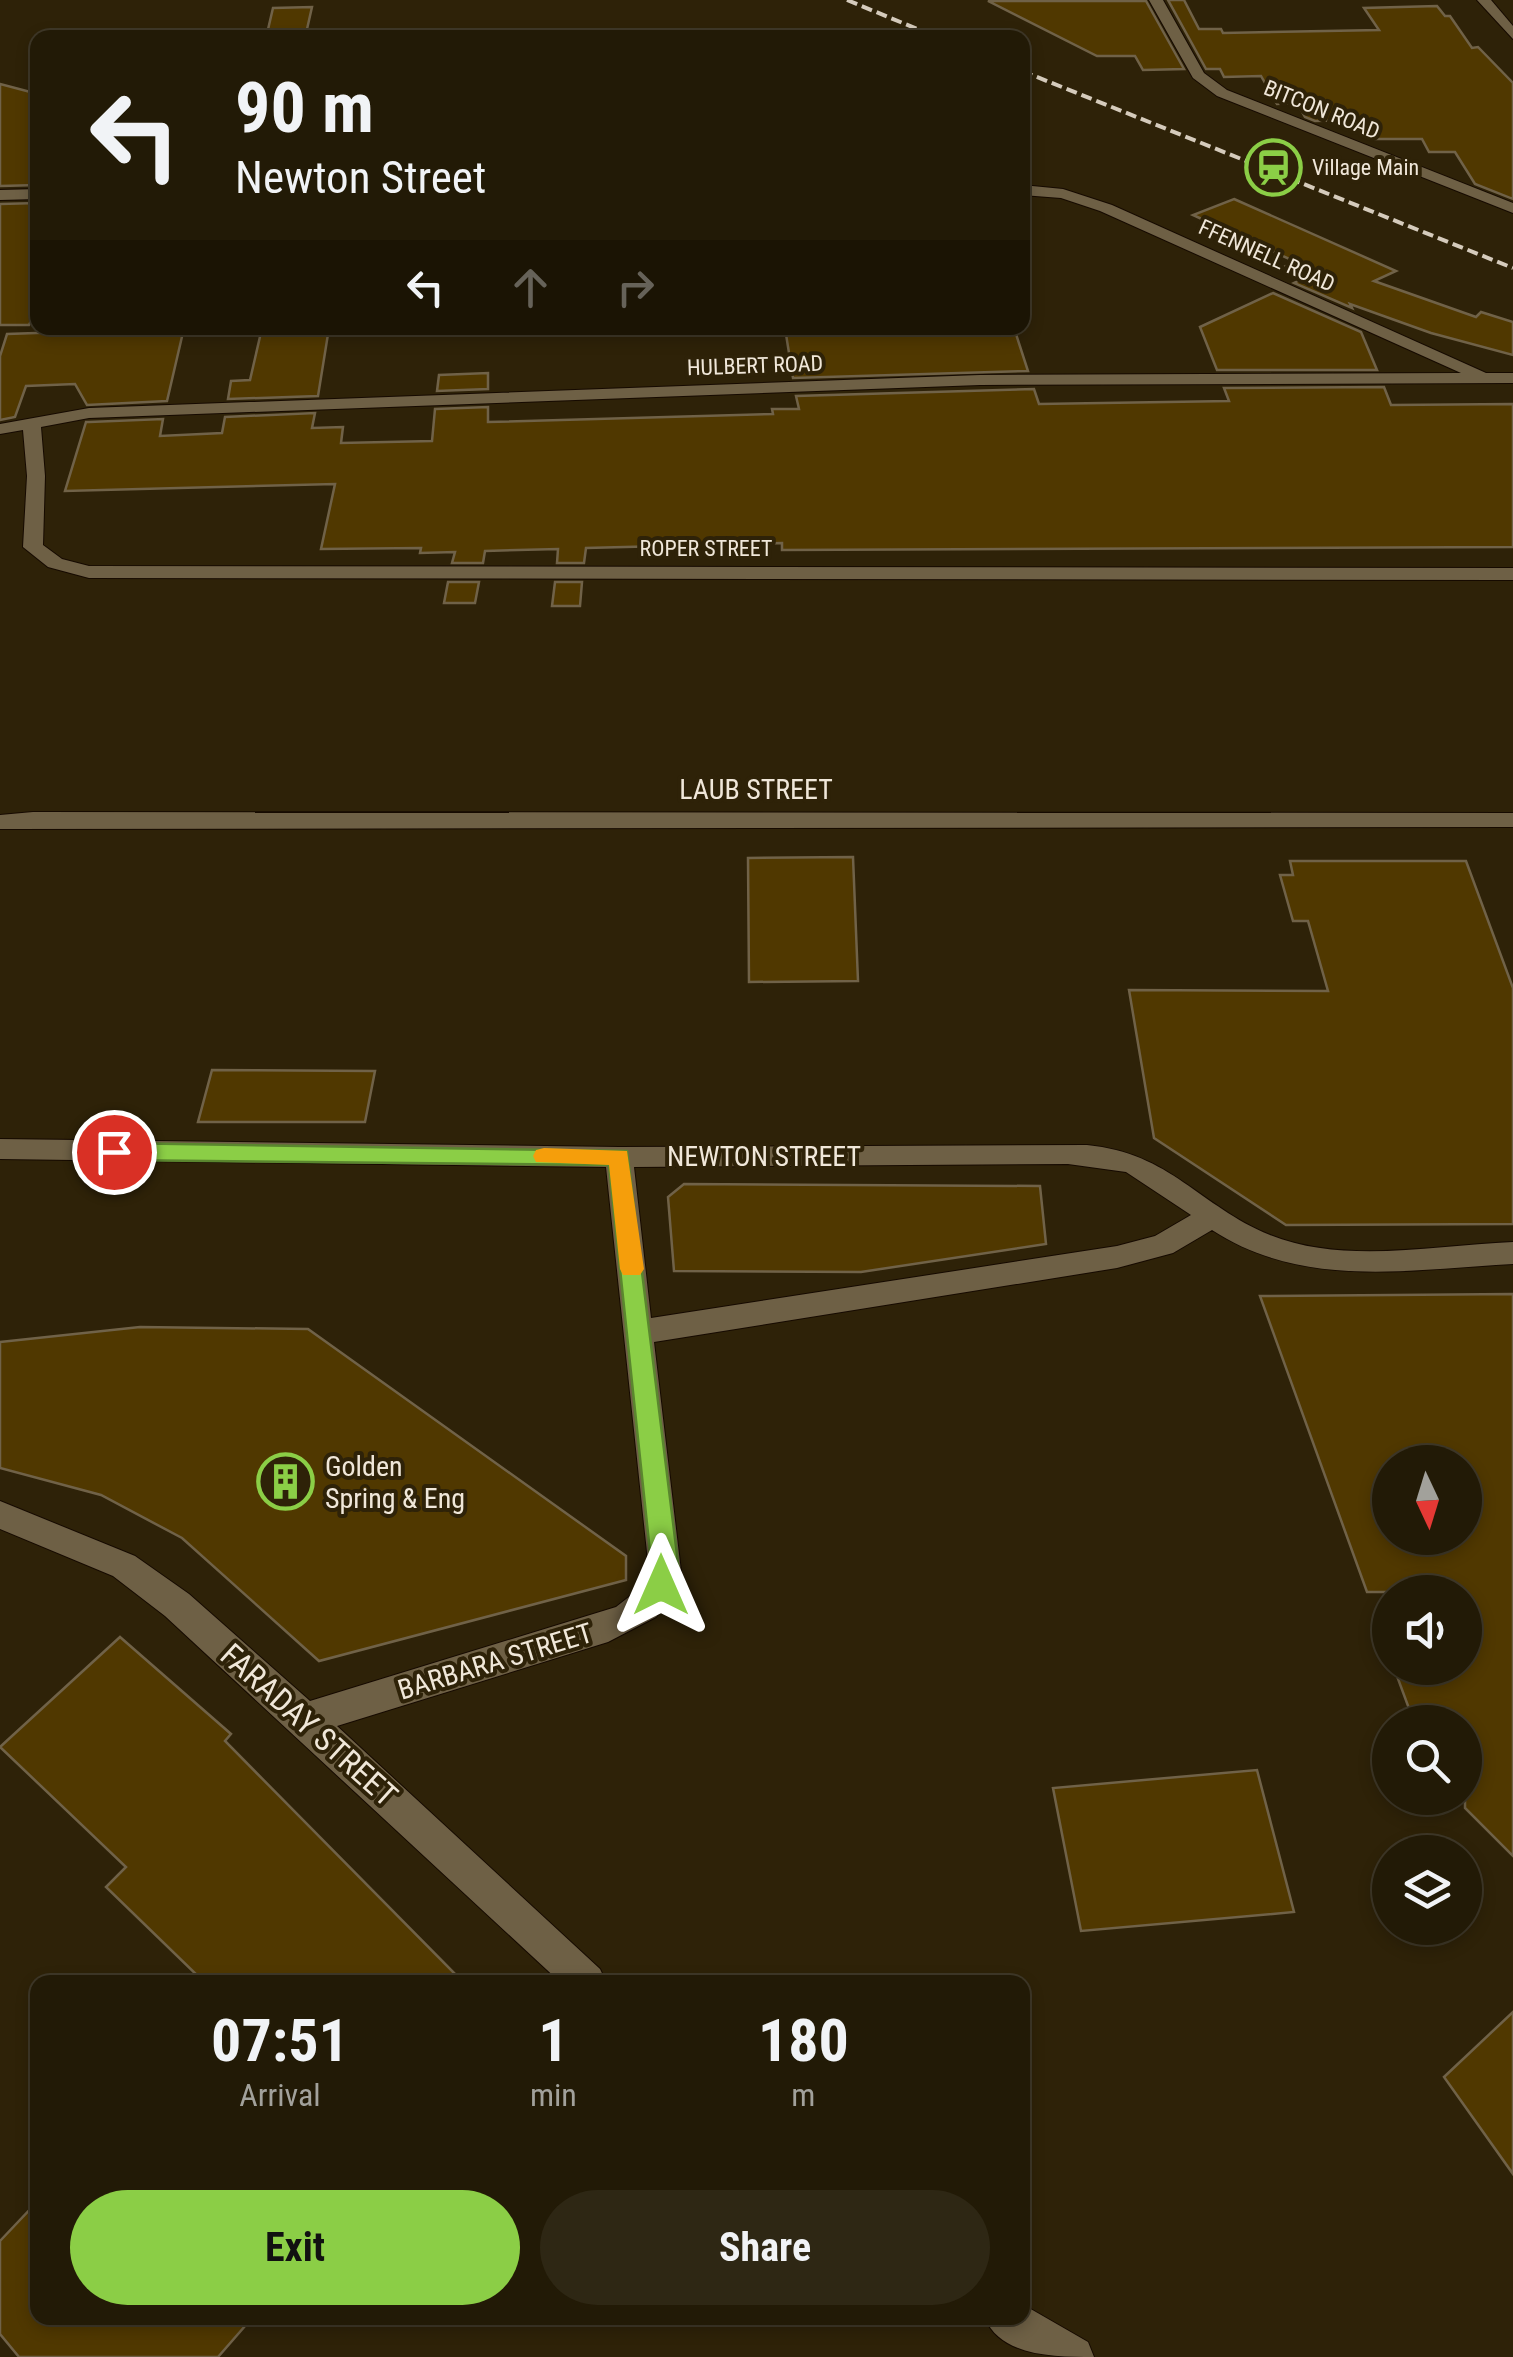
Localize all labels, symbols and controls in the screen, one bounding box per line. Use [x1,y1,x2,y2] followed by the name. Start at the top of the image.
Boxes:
[235,67,374,149] text: 90 m
[70,70,200,200] icon: left
[1260,75,1383,144] street label: BITCON ROAD
[1243,137,1303,197] station icon: Village Main
[235,151,486,204] text: Newton Street
[1312,155,1419,180] place label: Village Main
[1195,214,1339,297] street label: FFENNELL ROAD
[398,260,453,315] icon: left
[503,260,558,315] icon: ahead
[608,260,663,315] icon: right
[687,351,824,380] street label: HULBERT ROAD
[640,536,772,561] street label: ROPER STREET
[679,773,833,806] street label: LAUB STREET
[72,1110,157,1195] pin
[87,1125,142,1180] icon: arrive
[667,1140,861,1173] street label: NEWTON STREET
[1372,1445,1482,1555] north arrow
[1372,1445,1482,1945] map controls
[325,1450,465,1515] place label: Golden Spring & Eng
[256,1452,316,1512] building icon: Golden Spring & Eng
[609,1533,713,1637] position arrow
[1372,1575,1482,1685] button: sound
[394,1616,596,1707] street label: BARBARA STREET
[213,1636,405,1814] street label: FARADAY STREET
[1372,1705,1482,1815] button: search
[1372,1835,1482,1945] button: layers
[211,2005,349,2076] text: 07:51
[538,2005,569,2076] text: 1
[758,2005,849,2076] text: 180
[239,2076,321,2114] text: Arrival
[530,2076,577,2114] text: min
[791,2076,815,2114] text: m
[70,2190,520,2305] button: Exit
[540,2190,990,2305] button: Share

